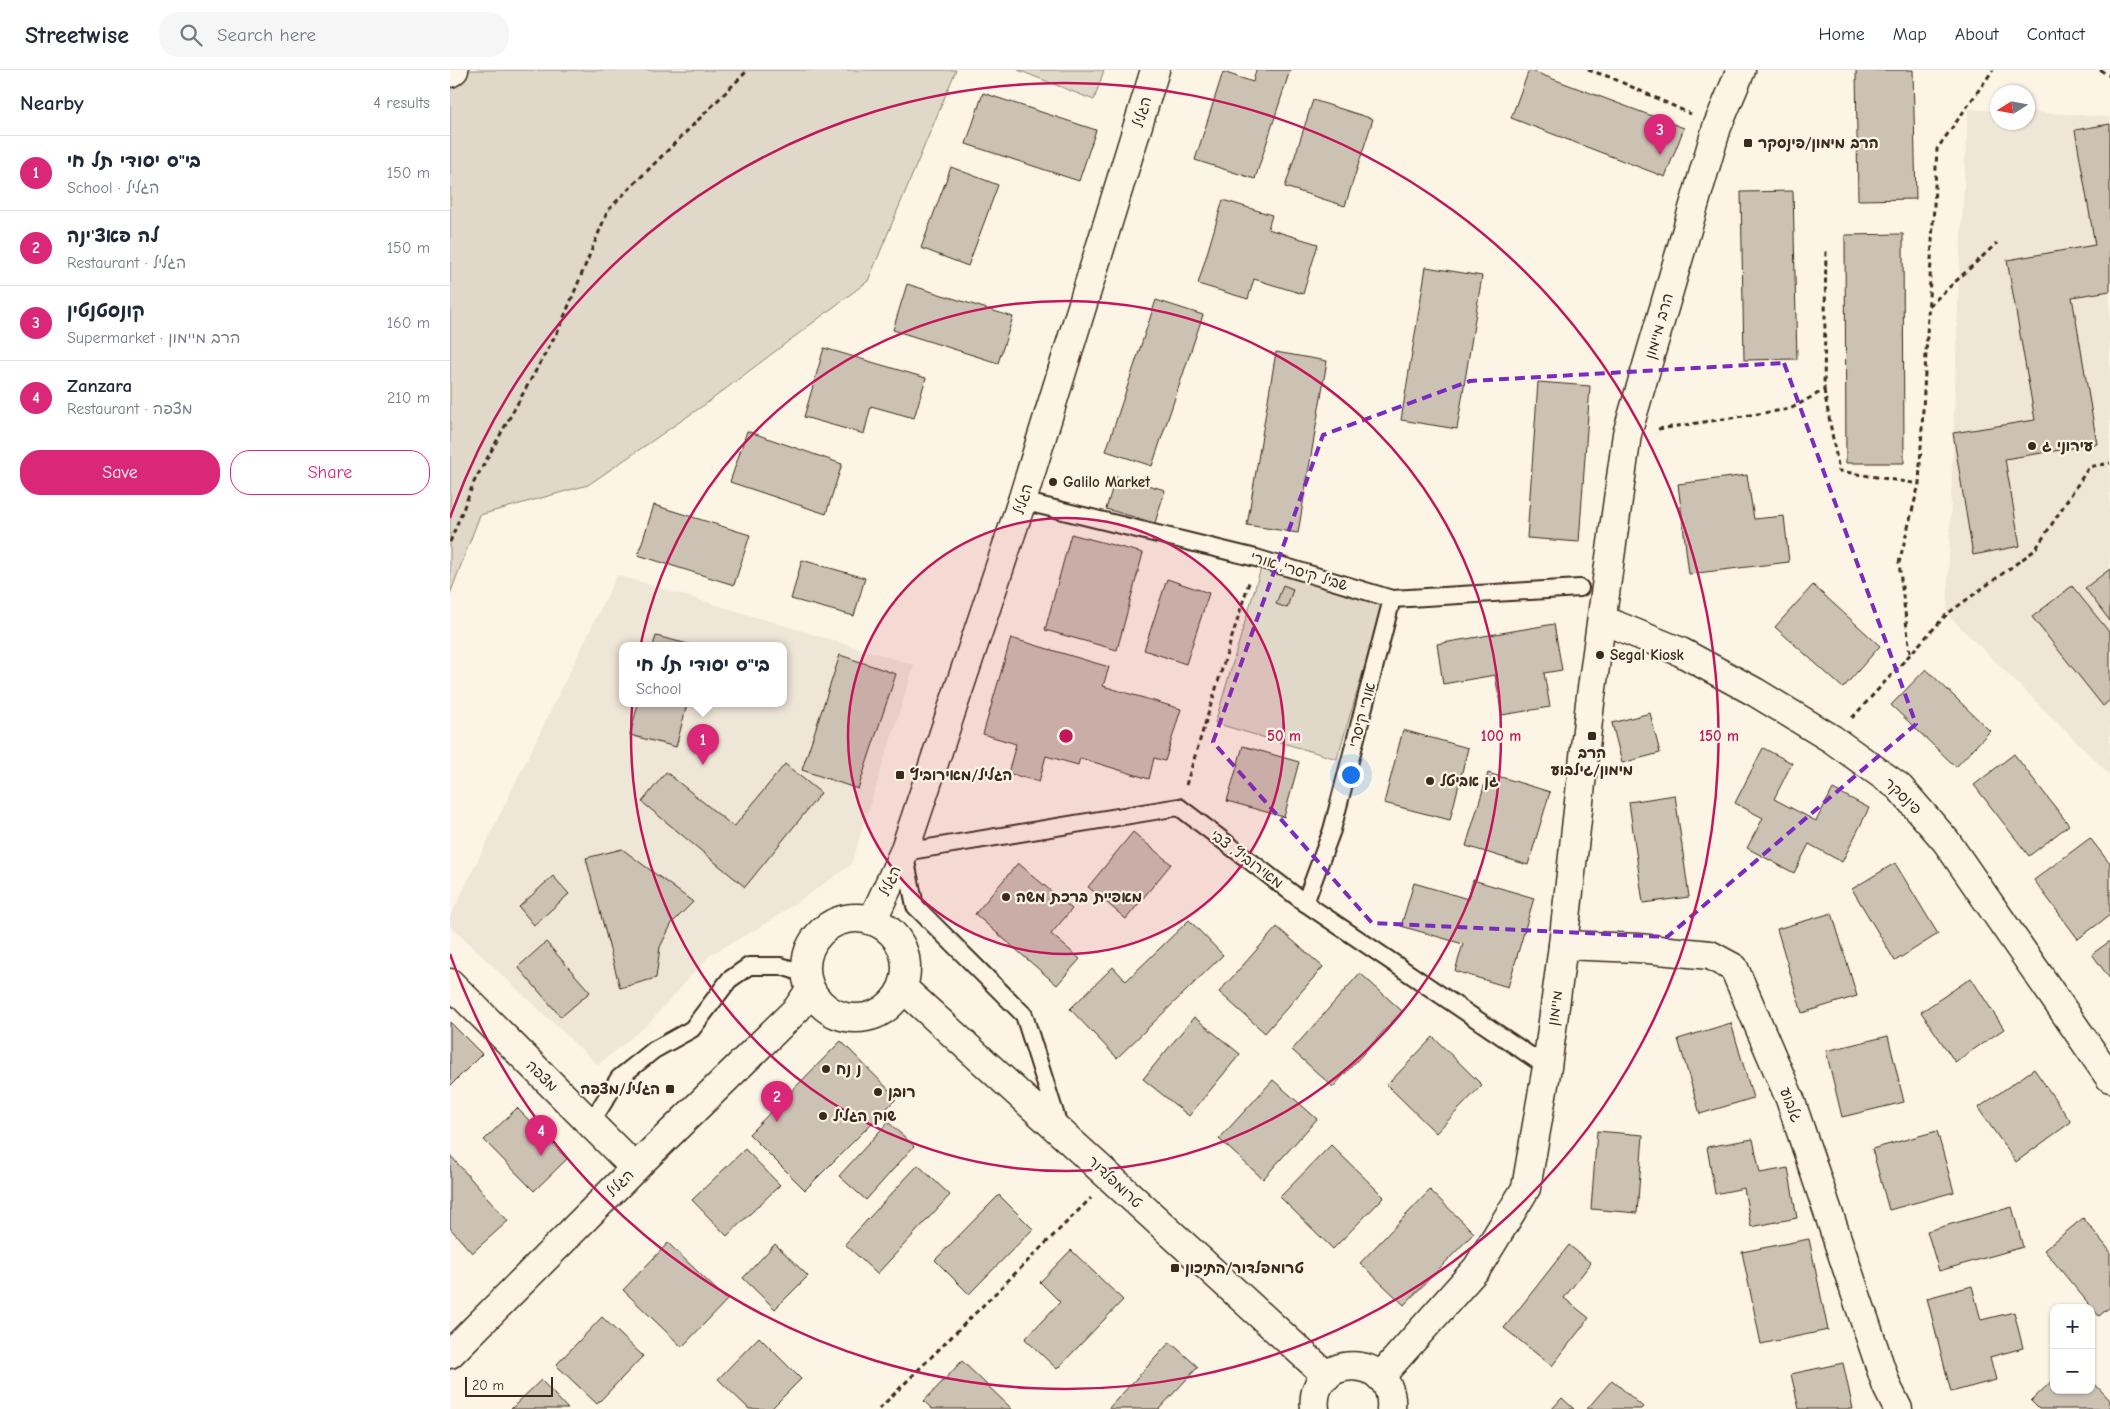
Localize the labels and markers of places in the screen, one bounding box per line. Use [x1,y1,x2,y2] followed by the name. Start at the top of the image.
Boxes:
[1644,114,1676,155] pin: 3
[1758,134,1879,153] place label: הרב מימון/פינסקר
[1742,137,1754,149] marker: הרב מימון/פינסקר
[2042,437,2093,455] place label: עירוני ג
[2026,440,2038,452] marker: עירוני ג
[1063,473,1151,491] place label: Galilo Market
[1047,476,1059,488] marker: Galilo Market
[1610,646,1684,664] place label: Segal Kiosk
[1594,649,1606,661] marker: Segal Kiosk
[687,724,719,765] pin: 1
[1057,727,1075,745] centre of rings
[1586,730,1598,742] marker: הרב מימון/גילבוע
[1551,744,1633,780] place label: הרב מימון/גילבוע
[910,766,1012,784] place label: הגליל/מאירוביץ
[894,769,906,781] marker: הגליל/מאירוביץ
[1440,772,1499,790] place label: גן אביטל
[1424,775,1436,787] marker: גן אביטל
[1016,888,1142,906] place label: מאפיית ברכת משה
[1000,891,1012,903] marker: מאפיית ברכת משה
[836,1060,862,1078] place label: נ נח
[820,1063,832,1075] marker: נ נח
[581,1080,660,1098] place label: הגליל/מצפה
[761,1081,793,1122] pin: 2
[664,1083,676,1095] marker: הגליל/מצפה
[888,1083,916,1101] place label: רובן
[872,1086,884,1098] marker: רובן
[833,1107,896,1126] place label: שוק הגליל
[817,1110,829,1122] marker: שוק הגליל
[525,1115,557,1156] pin: 4
[1185,1259,1304,1277] place label: טרומפלדור/התיכון
[1169,1262,1181,1274] marker: טרומפלדור/התיכון

